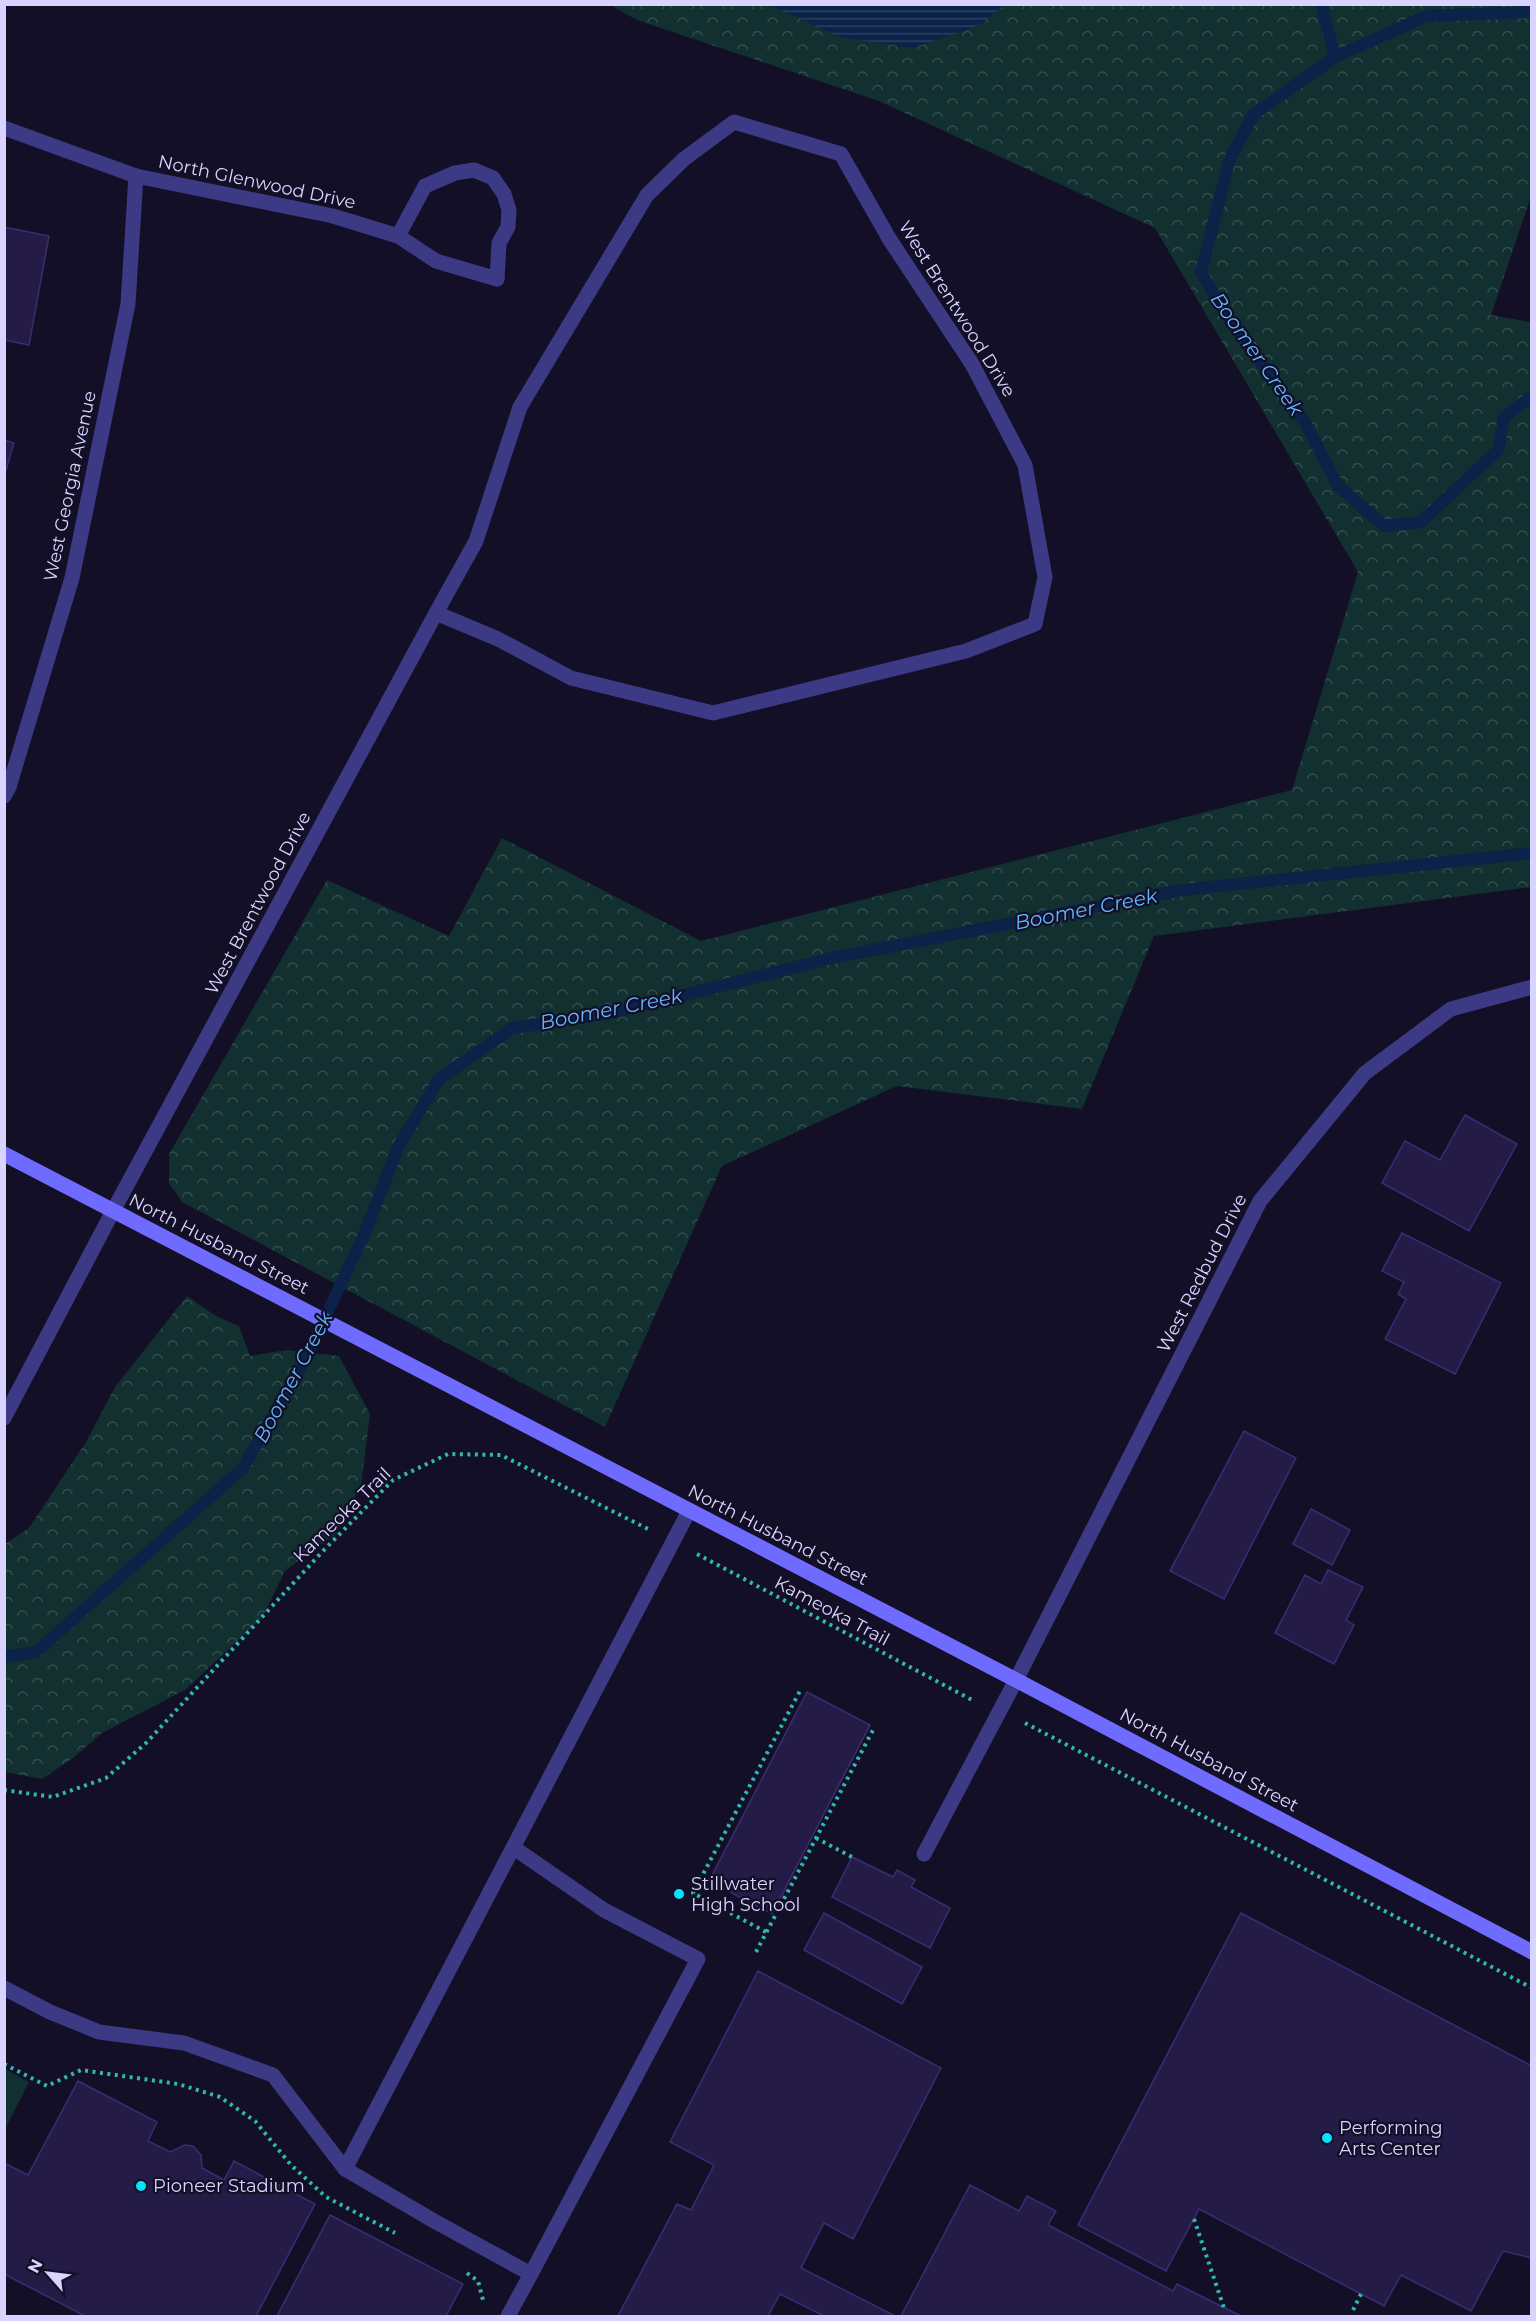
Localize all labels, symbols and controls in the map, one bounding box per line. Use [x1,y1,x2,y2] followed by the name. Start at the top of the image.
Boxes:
[156,150,358,214] street label: North Glenwood Drive
[894,217,1020,401] street label: West Brentwood Drive
[1206,288,1309,421] water label: Boomer Creek
[39,389,101,583] street label: West Georgia Avenue
[200,808,316,998] street label: West Brentwood Drive
[1013,883,1161,935] water label: Boomer Creek
[538,983,686,1035] water label: Boomer Creek
[125,1189,313,1299] street label: North Husband Street
[1152,1190,1252,1356] street label: West Redbud Drive
[248,1306,338,1447] water label: Boomer Creek
[289,1463,395,1567] street label: Kameoka Trail
[684,1480,872,1590] street label: North Husband Street
[771,1571,893,1651] street label: Kameoka Trail
[1116,1703,1302,1817] street label: North Husband Street
[691,1873,800,1916] place label: Stillwater High School
[672,1887,686,1901] marker: Stillwater High School
[1339,2117,1443,2160] place label: Performing Arts Center
[1320,2131,1334,2145] marker: Performing Arts Center
[153,2175,305,2197] place label: Pioneer Stadium
[134,2179,148,2193] marker: Pioneer Stadium
[18,2243,78,2303] north arrow
[24,2256,47,2276] text: N

